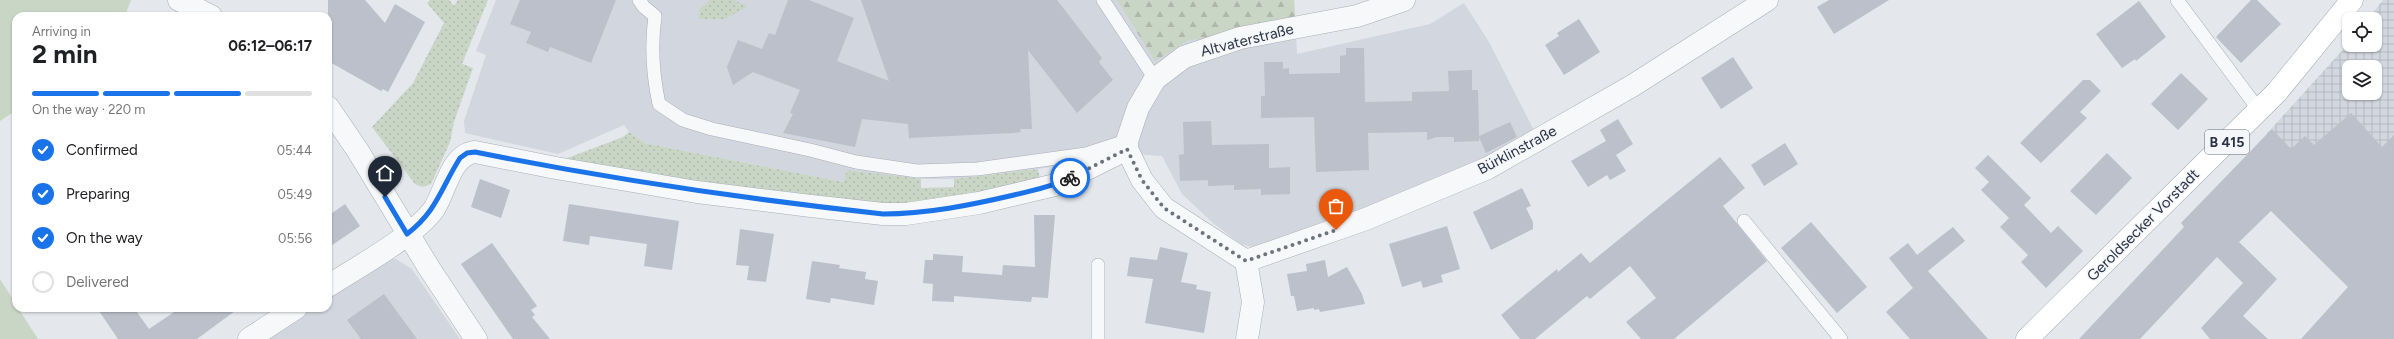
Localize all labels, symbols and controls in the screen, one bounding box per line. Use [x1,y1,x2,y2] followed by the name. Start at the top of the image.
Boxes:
[2342,12,2382,100] map controls
[2342,12,2382,52] button: locate
[1199,20,1295,60] street label: Altvaterstraße
[32,24,91,39] text: Arriving in
[228,37,312,55] text: 06:12–06:17
[32,38,98,70] text: 2 min
[2342,60,2382,100] button: layers
[32,102,145,117] text: On the way · 220 m
[1474,122,1560,178] street label: Bürklinstraße
[2205,130,2249,154] road number: B 415
[32,139,54,161] icon: check
[66,141,138,159] text: Confirmed
[277,143,312,158] text: 05:44
[368,156,402,197] pin
[1050,158,1090,198] courier
[374,162,396,184] icon: home
[2083,165,2203,285] street label: Geroldsecker Vorstadt
[1059,167,1081,189] icon: bike
[32,183,54,205] icon: check
[66,185,130,203] text: Preparing
[277,187,312,202] text: 05:49
[1319,189,1353,230] pin
[1325,195,1347,217] icon: bag
[32,227,54,249] icon: check
[66,229,143,247] text: On the way
[278,231,312,246] text: 05:56
[66,273,129,291] text: Delivered

